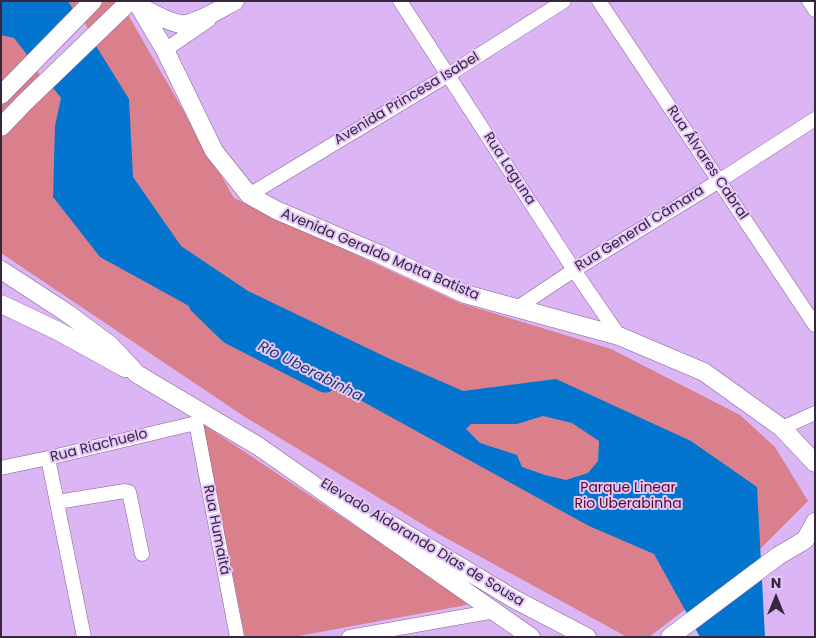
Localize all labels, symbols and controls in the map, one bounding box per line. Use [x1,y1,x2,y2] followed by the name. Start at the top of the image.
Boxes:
[331,49,483,149] street label: Avenida Princesa Isabel
[663,103,751,223] street label: Rua Álvares Cabral
[479,130,539,208] street label: Rua Laguna
[573,183,707,275] street label: Rua General Câmara
[278,206,482,304] street label: Avenida Geraldo Motta Batista
[255,338,365,406] water label: Rio Uberabinha
[49,426,149,466] street label: Rua Riachuelo
[317,475,527,611] street label: Elevado Aldorando Dias de Sousa
[574,480,682,512] park label: Parque Linear Rio Uberabinha
[199,484,233,576] street label: Rua Humaitá
[751,573,801,623] north arrow
[771,573,781,593] text: N

